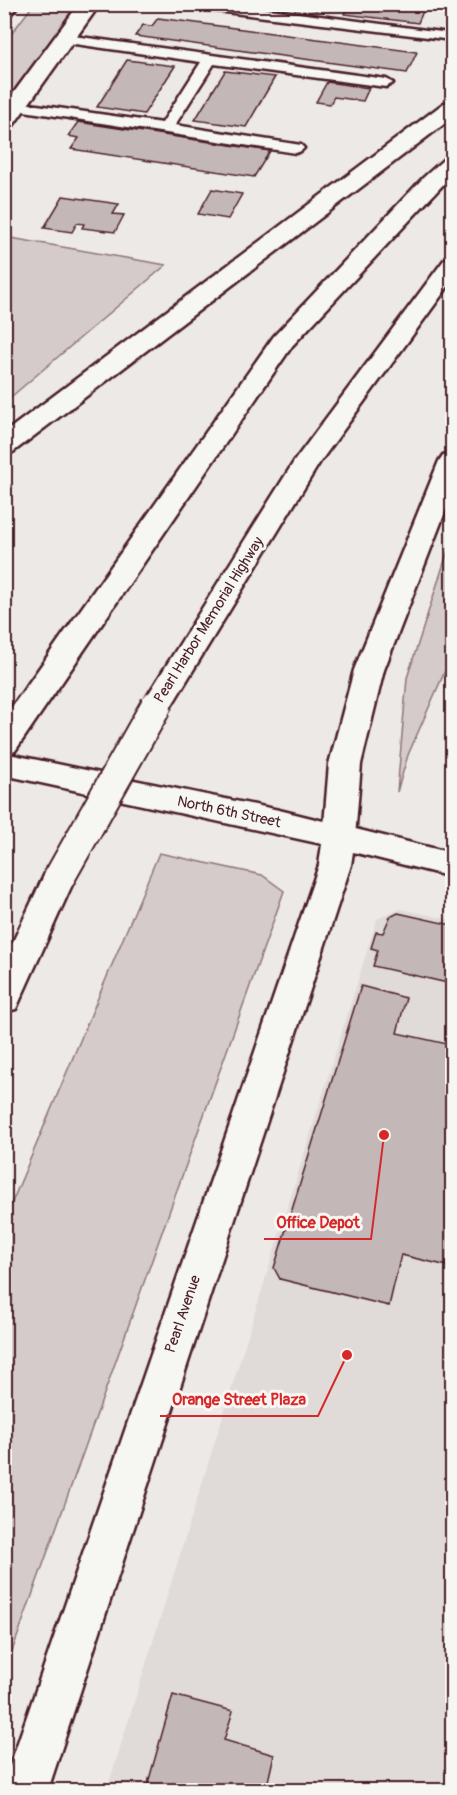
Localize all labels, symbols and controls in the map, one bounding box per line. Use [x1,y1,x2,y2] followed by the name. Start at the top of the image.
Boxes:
[150,533,268,707] street label: Pearl Harbor Memorial Highway
[175,792,284,832] street label: North 6th Street
[264,1205,371,1239] callout: Office Depot
[276,1213,360,1233] text: Office Depot
[161,1272,205,1355] street label: Pearl Avenue
[160,1382,318,1416] callout: Orange Street Plaza
[172,1390,307,1410] text: Orange Street Plaza

